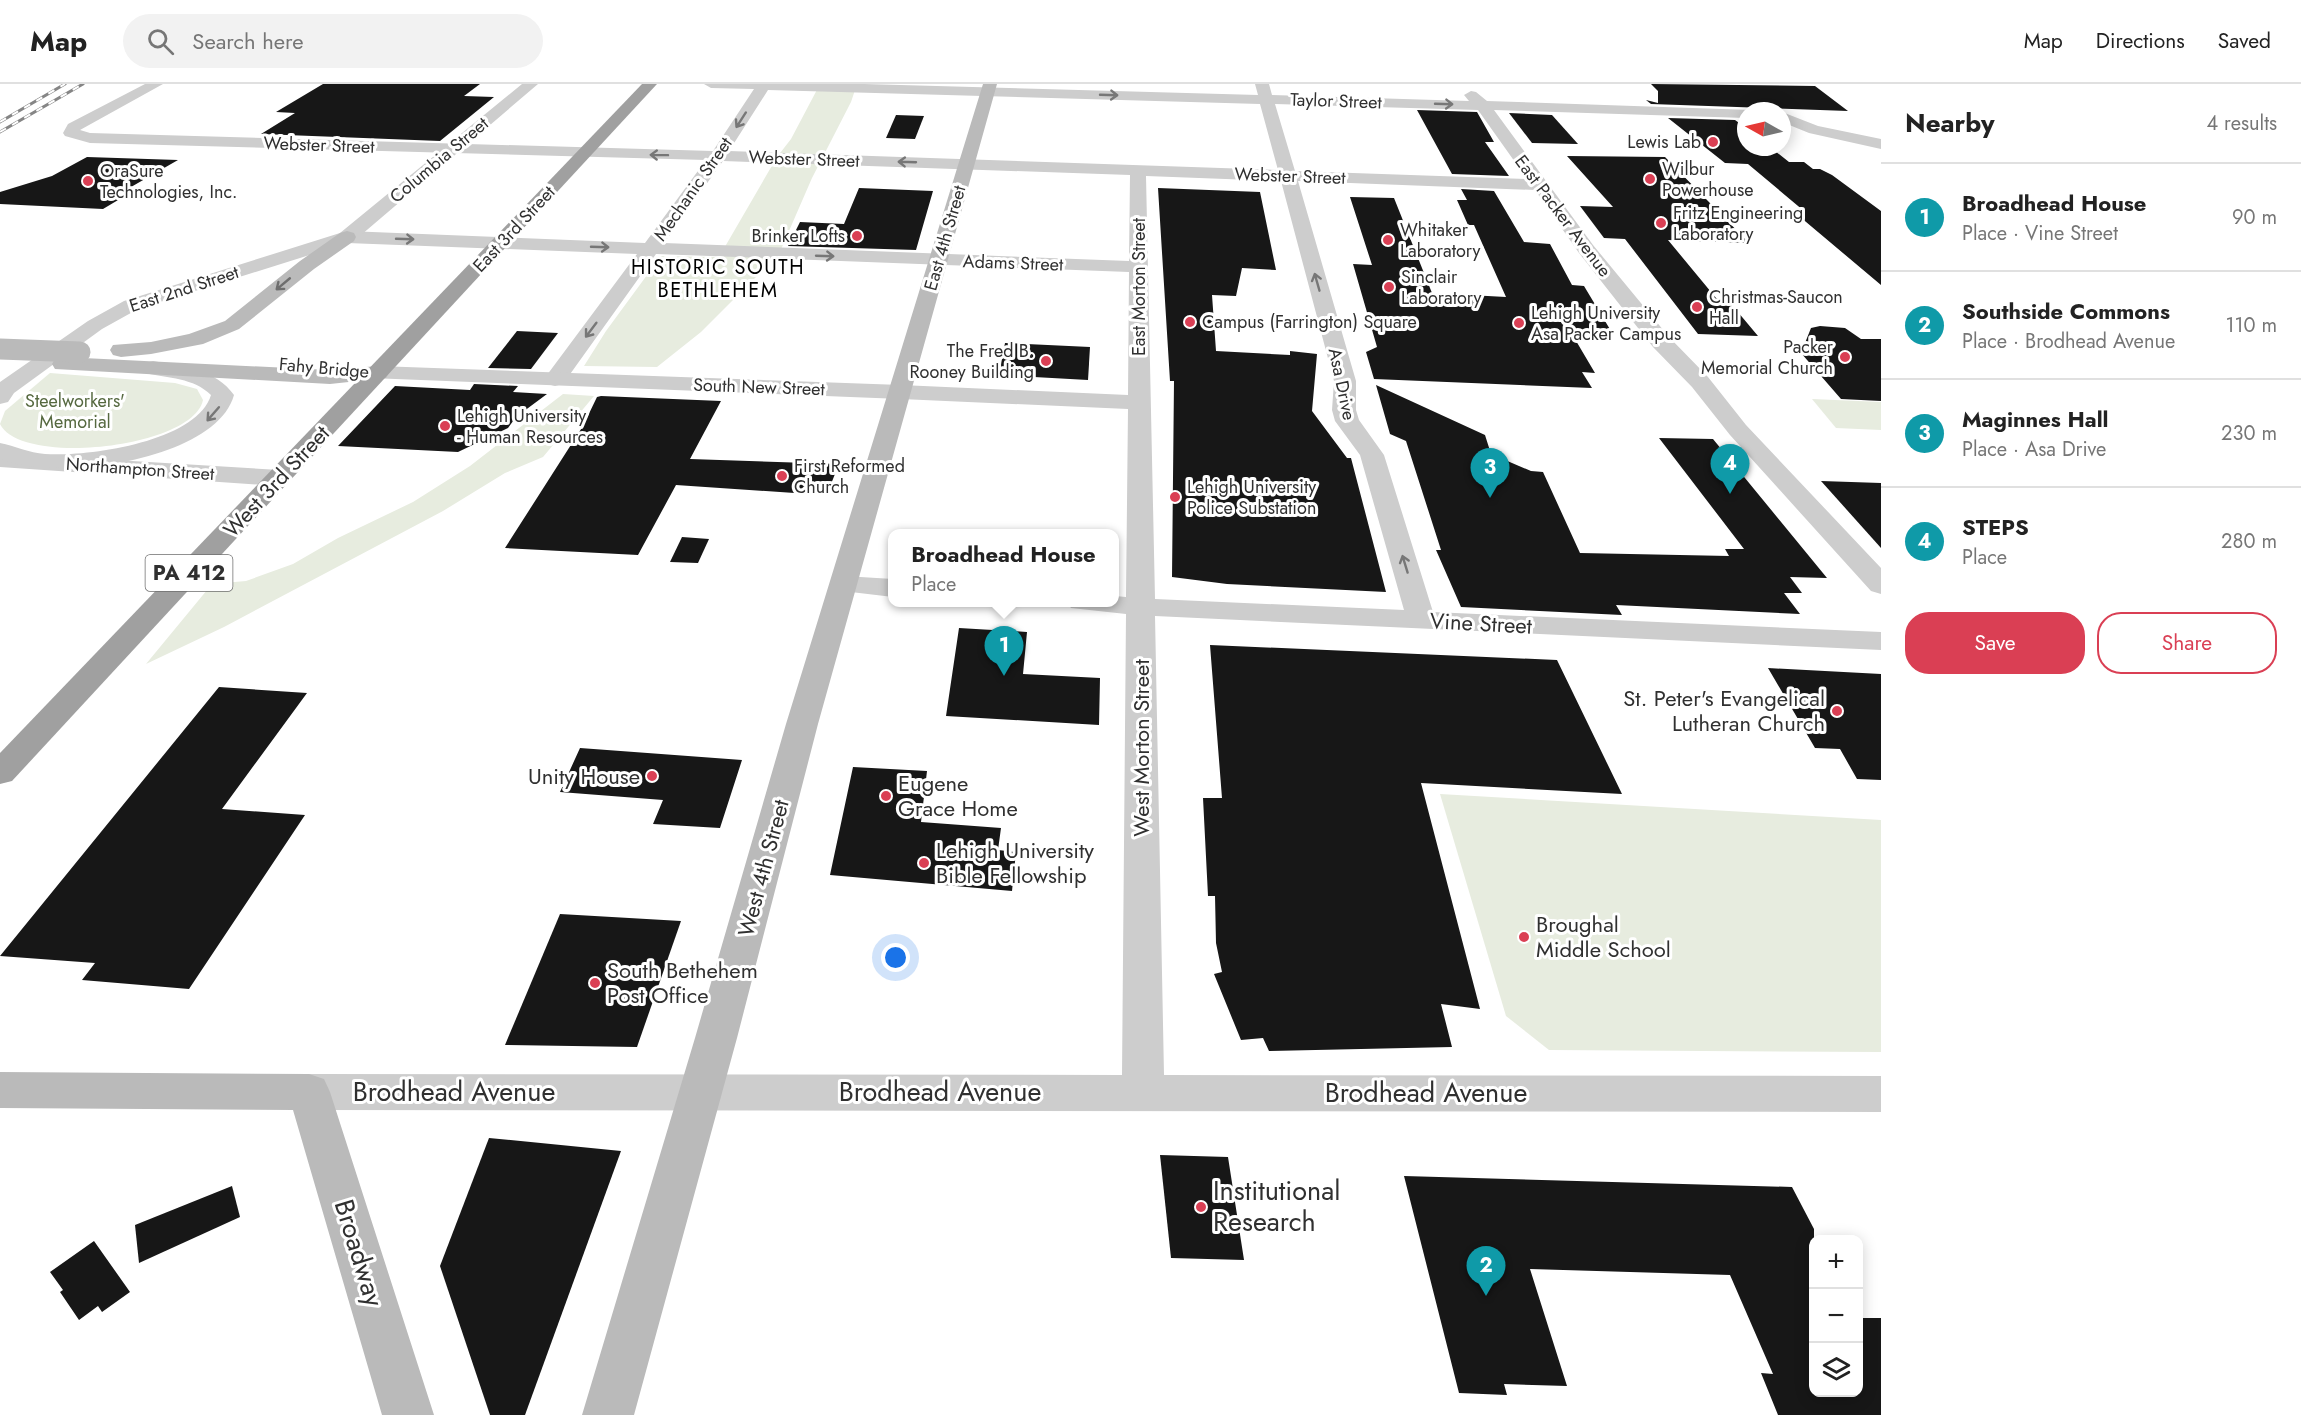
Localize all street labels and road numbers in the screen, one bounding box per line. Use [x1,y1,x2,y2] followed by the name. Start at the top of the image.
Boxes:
[1290,86,1383,116] street label: Taylor Street
[384,110,495,209] street label: Columbia Street
[263,130,376,160] street label: Webster Street
[647,131,739,246] street label: Mechanic Street
[748,144,861,174] street label: Webster Street
[1508,150,1618,282] street label: East Packer Avenue
[1234,161,1347,191] street label: Webster Street
[467,179,562,278] street label: East 3rd Street
[918,182,973,294] street label: East 4th Street
[1126,217,1152,356] street label: East Morton Street
[962,248,1064,278] street label: Adams Street
[126,259,243,319] street label: East 2nd Street
[1322,345,1362,423] street label: Asa Drive
[278,351,370,385] street label: Fahy Bridge
[693,372,826,402] street label: South New Street
[215,417,337,544] street label: West 3rd Street
[65,451,216,487] street label: Northampton Street
[146,555,232,591] road number: PA 412
[1429,604,1534,642] street label: Vine Street
[1125,659,1157,837] street label: West Morton Street
[729,795,797,940] street label: West 4th Street
[353,1072,555,1111] street label: Brodhead Avenue
[839,1072,1041,1111] street label: Brodhead Avenue
[1325,1073,1527,1112] street label: Brodhead Avenue
[325,1194,394,1311] street label: Broadway

